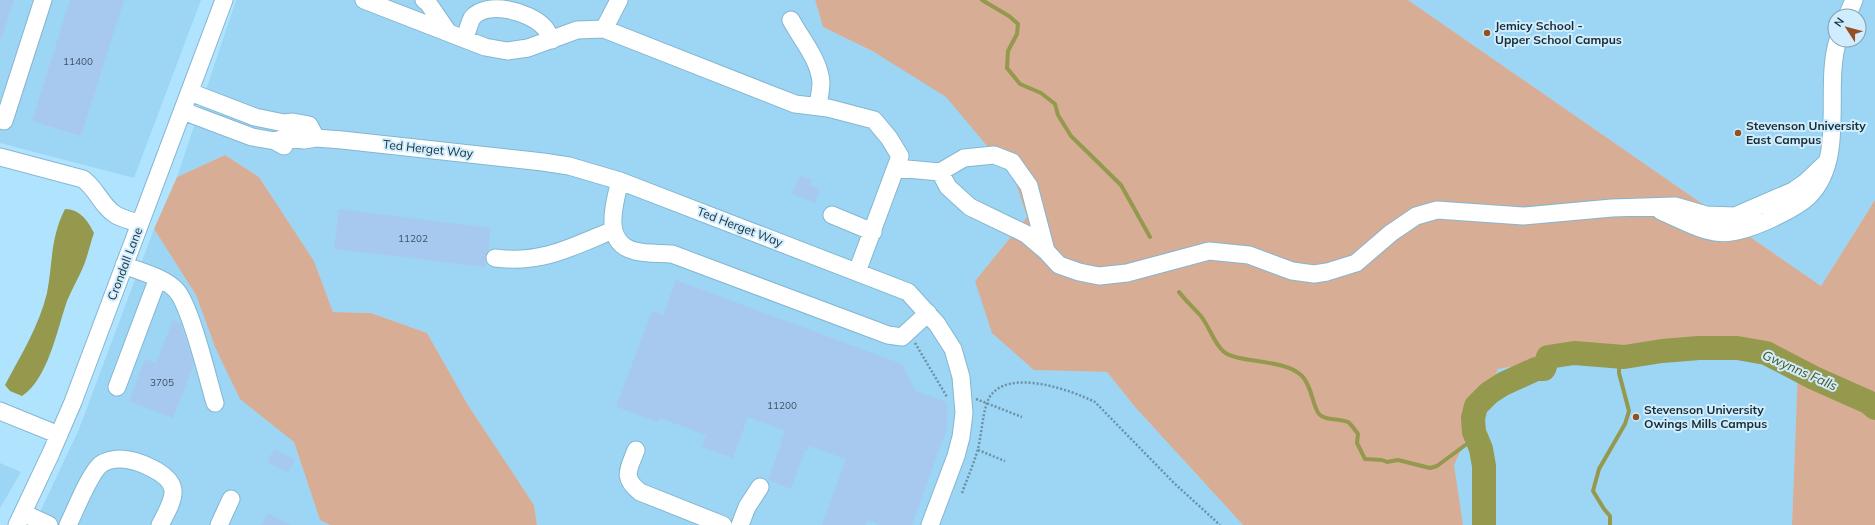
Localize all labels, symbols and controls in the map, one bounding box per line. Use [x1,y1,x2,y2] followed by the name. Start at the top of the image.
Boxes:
[1827,8,1867,48] north arrow
[1831,15,1847,30] text: N
[1495,18,1622,47] place label: Jemicy School - Upper School Campus
[1482,28,1492,38] marker: Jemicy School - Upper School Campus
[63,55,93,68] house number: 11400
[1746,118,1866,147] place label: Stevenson University East Campus
[1733,128,1743,138] marker: Stevenson University East Campus
[382,136,474,161] street label: Ted Herget Way
[695,203,786,250] street label: Ted Herget Way
[104,225,145,302] street label: Crondall Lane
[398,232,428,245] house number: 11202
[1760,346,1840,394] water label: Gwynns Falls
[150,376,174,389] house number: 3705
[767,399,797,412] house number: 11200
[1644,402,1767,431] place label: Stevenson University Owings Mills Campus
[1631,412,1641,422] marker: Stevenson University Owings Mills Campus

